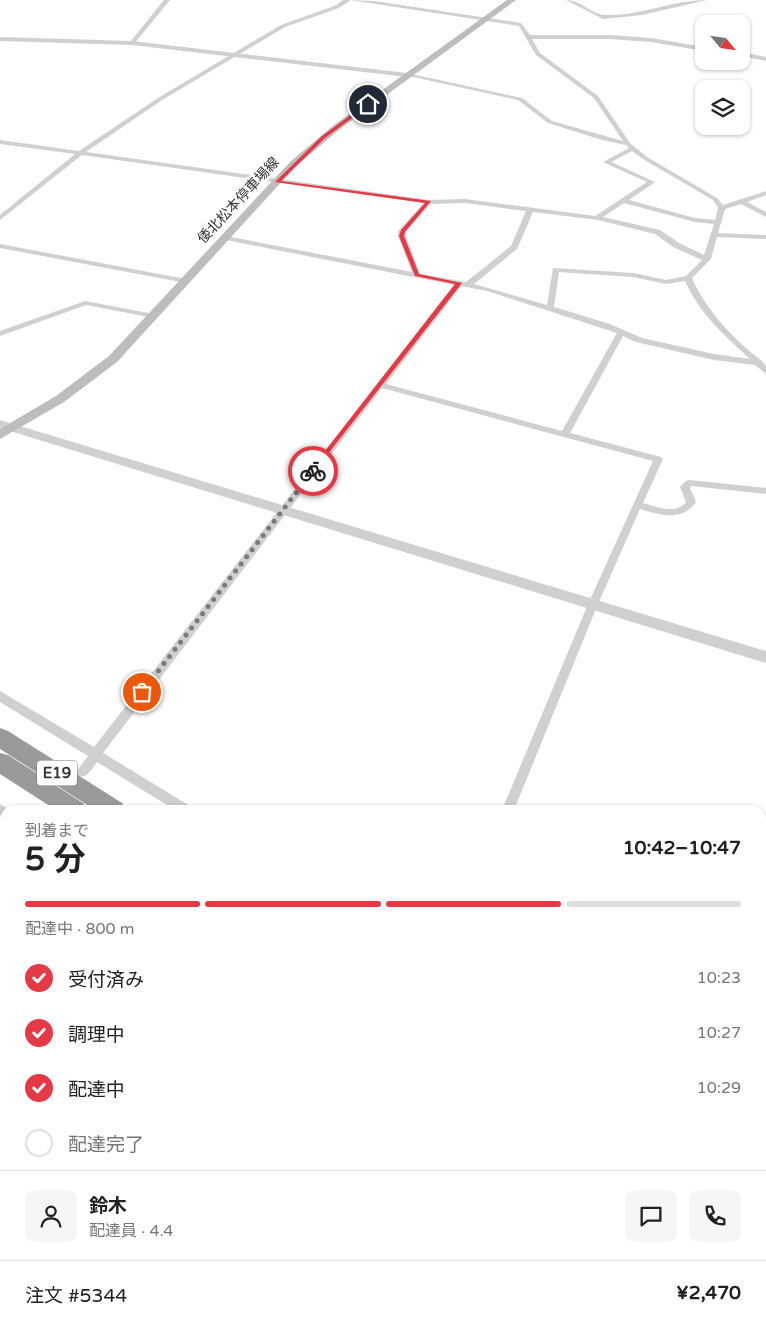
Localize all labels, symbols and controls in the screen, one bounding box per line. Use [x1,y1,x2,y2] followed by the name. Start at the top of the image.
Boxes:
[695,15,750,70] north arrow
[695,15,750,135] map controls
[695,80,750,135] button: layers
[347,83,389,125] pin
[354,90,382,118] icon: home
[194,154,283,247] street label: 倭北松本停車場線
[288,446,338,496] courier
[299,457,327,485] icon: bike
[121,671,163,713] pin
[128,678,156,706] icon: bag
[37,760,77,786] road number: E19
[25,821,89,841] text: 到着まで
[623,837,741,859] text: 10:42–10:47
[25,841,85,879] text: 5 分
[25,919,134,939] text: 配達中 · 800 m
[25,964,53,992] icon: check
[697,968,741,988] text: 10:23
[68,969,144,991] text: 受付済み
[25,1019,53,1047] icon: check
[697,1023,741,1043] text: 10:27
[68,1024,125,1046] text: 調理中
[25,1074,53,1102] icon: check
[697,1078,741,1098] text: 10:29
[68,1079,125,1101] text: 配達中
[68,1134,144,1156] text: 配達完了
[25,1190,77,1242] button: person
[625,1190,677,1242] button: chat
[689,1190,741,1242] button: phone
[89,1195,127,1217] text: 鈴木
[89,1221,173,1241] text: 配達員 · 4.4
[676,1282,741,1304] text: ¥2,470
[25,1285,127,1307] text: 注文 #5344

